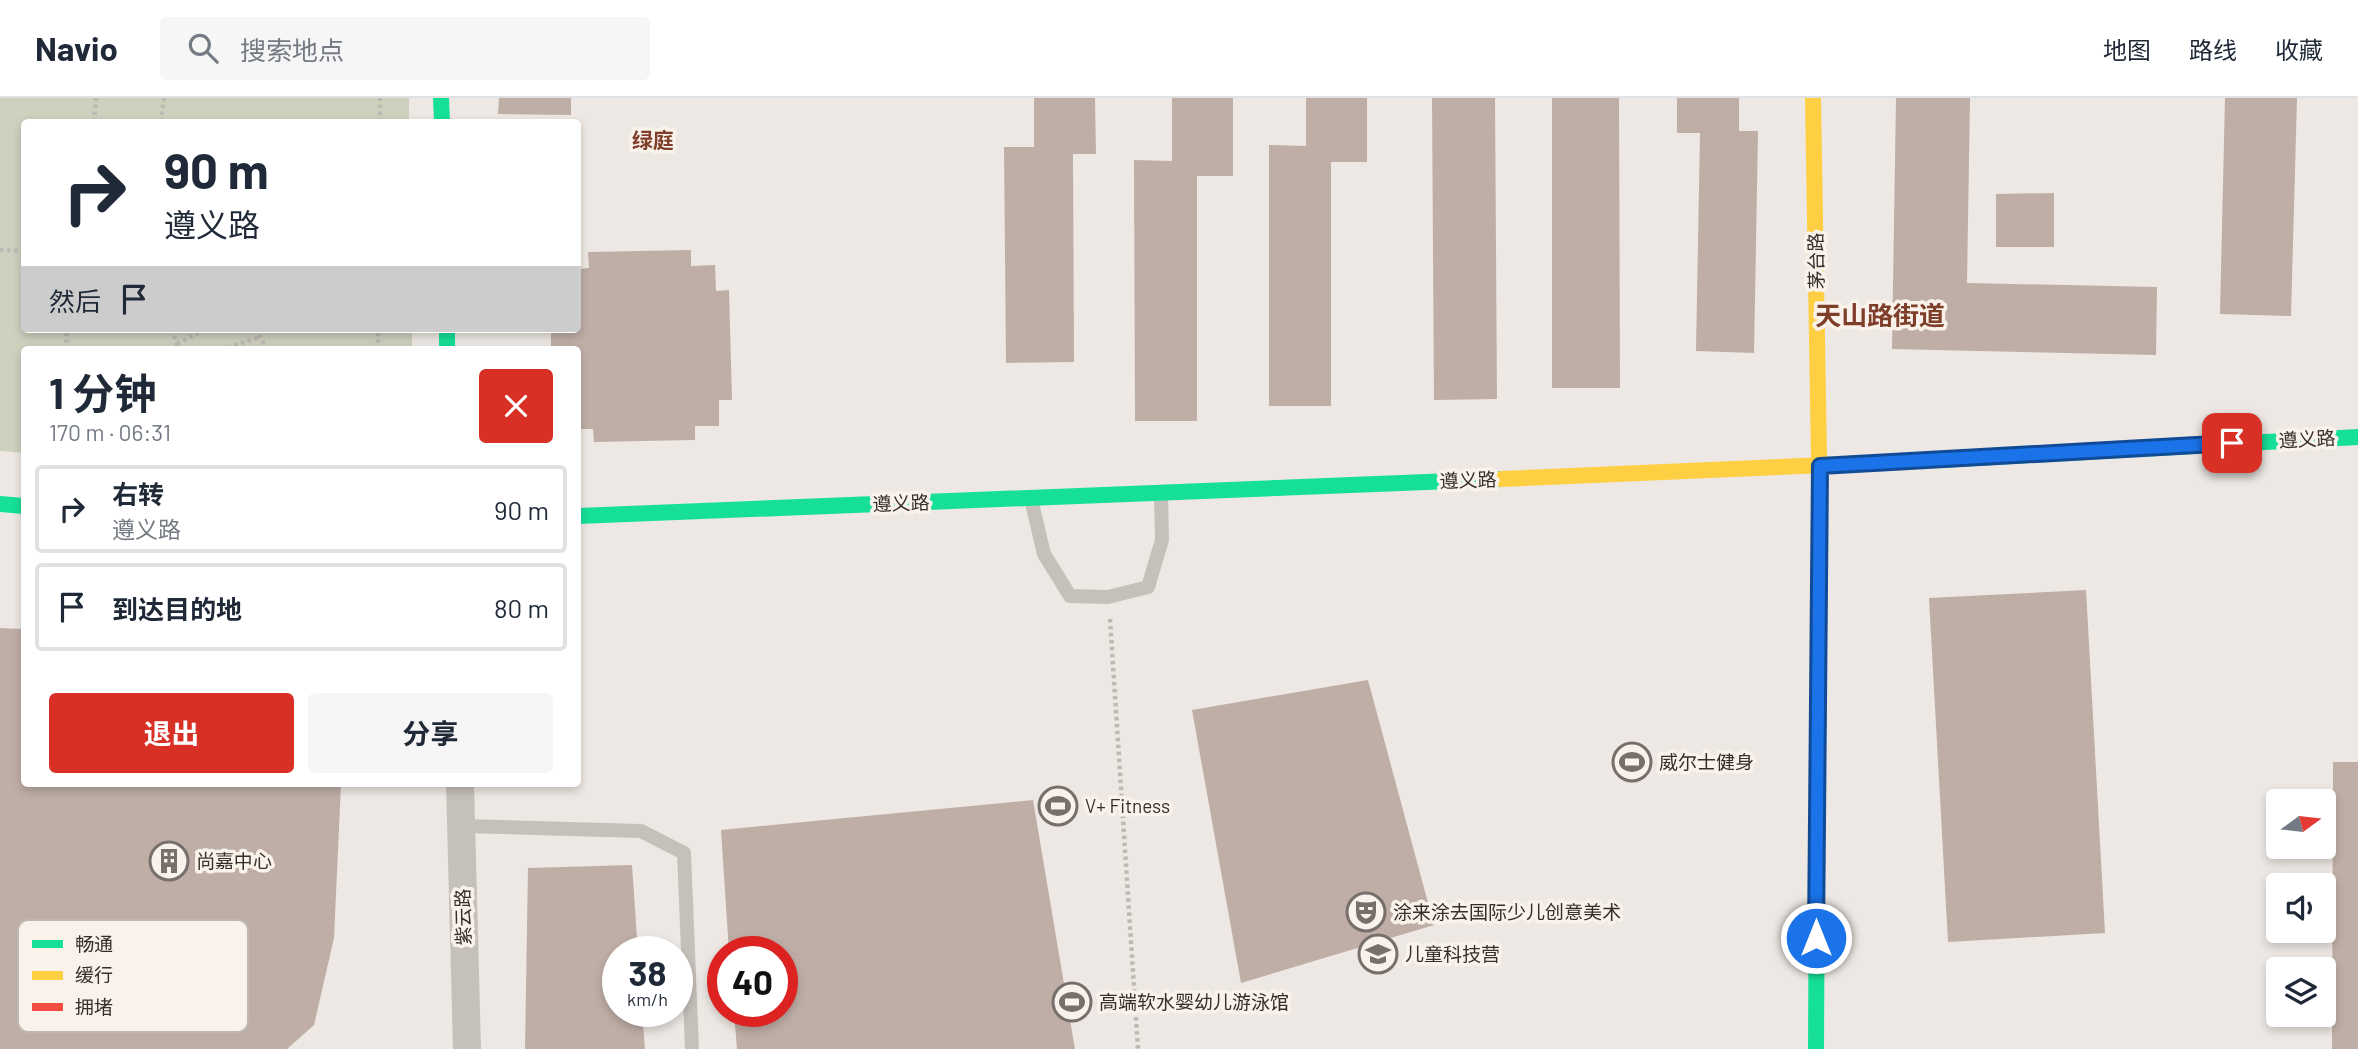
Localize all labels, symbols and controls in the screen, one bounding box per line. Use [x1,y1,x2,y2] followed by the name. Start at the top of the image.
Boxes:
[160,17,650,80] search box
[35,28,118,68] text: Navio
[184,29,222,67] icon: search
[240,34,344,65] text: 搜索地点
[2103,35,2151,64] text: 地图
[2189,35,2237,64] text: 路线
[2275,35,2323,64] text: 收藏
[632,127,674,152] district label: 绿庭
[164,140,269,199] text: 90 m
[49,147,140,238] icon: right
[164,205,260,243] text: 遵义路
[1804,232,1827,290] street label: 茅台路
[115,280,153,318] icon: arrive
[49,285,101,316] text: 然后
[1815,299,1945,330] district label: 天山路街道
[49,367,156,417] text: 1 分钟
[479,369,553,443] button: close
[2202,413,2262,473] pin
[49,418,171,446] text: 170 m · 06:31
[2213,424,2251,462] icon: arrive
[2278,426,2336,451] street label: 遵义路
[1439,467,1497,492] street label: 遵义路
[112,478,164,509] text: 右转
[53,490,91,528] icon: right
[872,490,930,515] street label: 遵义路
[494,494,549,525] text: 90 m
[112,515,181,543] text: 遵义路
[53,588,91,626] icon: arrive
[494,592,549,623] text: 80 m
[112,593,242,624] text: 到达目的地
[49,693,294,773] button: 退出
[308,693,553,773] button: 分享
[1611,741,1653,783] sports icon: 威尔士健身
[1659,750,1754,773] place label: 威尔士健身
[1037,785,1079,827] sports icon: V+ Fitness
[2266,789,2336,859] north arrow
[2266,789,2336,1027] map controls
[1085,794,1170,817] place label: V+ Fitness
[148,840,190,882] building icon: 尚嘉中心
[196,849,272,872] place label: 尚嘉中心
[2266,873,2336,943] button: sound
[451,888,474,946] street label: 紫云路
[1345,891,1387,933] theatre icon: 涂来涂去国际少儿创意美术
[1393,900,1621,923] place label: 涂来涂去国际少儿创意美术
[1779,901,1853,975] position arrow
[18,920,248,1032] legend
[75,932,113,955] text: 畅通
[1357,933,1399,975] school or university icon: 儿童科技营
[707,936,798,1027] speed limit sign: 40
[1405,942,1500,965] place label: 儿童科技营
[629,951,666,993] text: 38
[2266,957,2336,1027] button: layers
[75,963,113,986] text: 缓行
[1051,981,1093,1023] sports icon: 高端软水婴幼儿游泳馆
[627,988,668,1010] text: km/h
[1099,990,1289,1013] place label: 高端软水婴幼儿游泳馆
[75,995,113,1018] text: 拥堵

